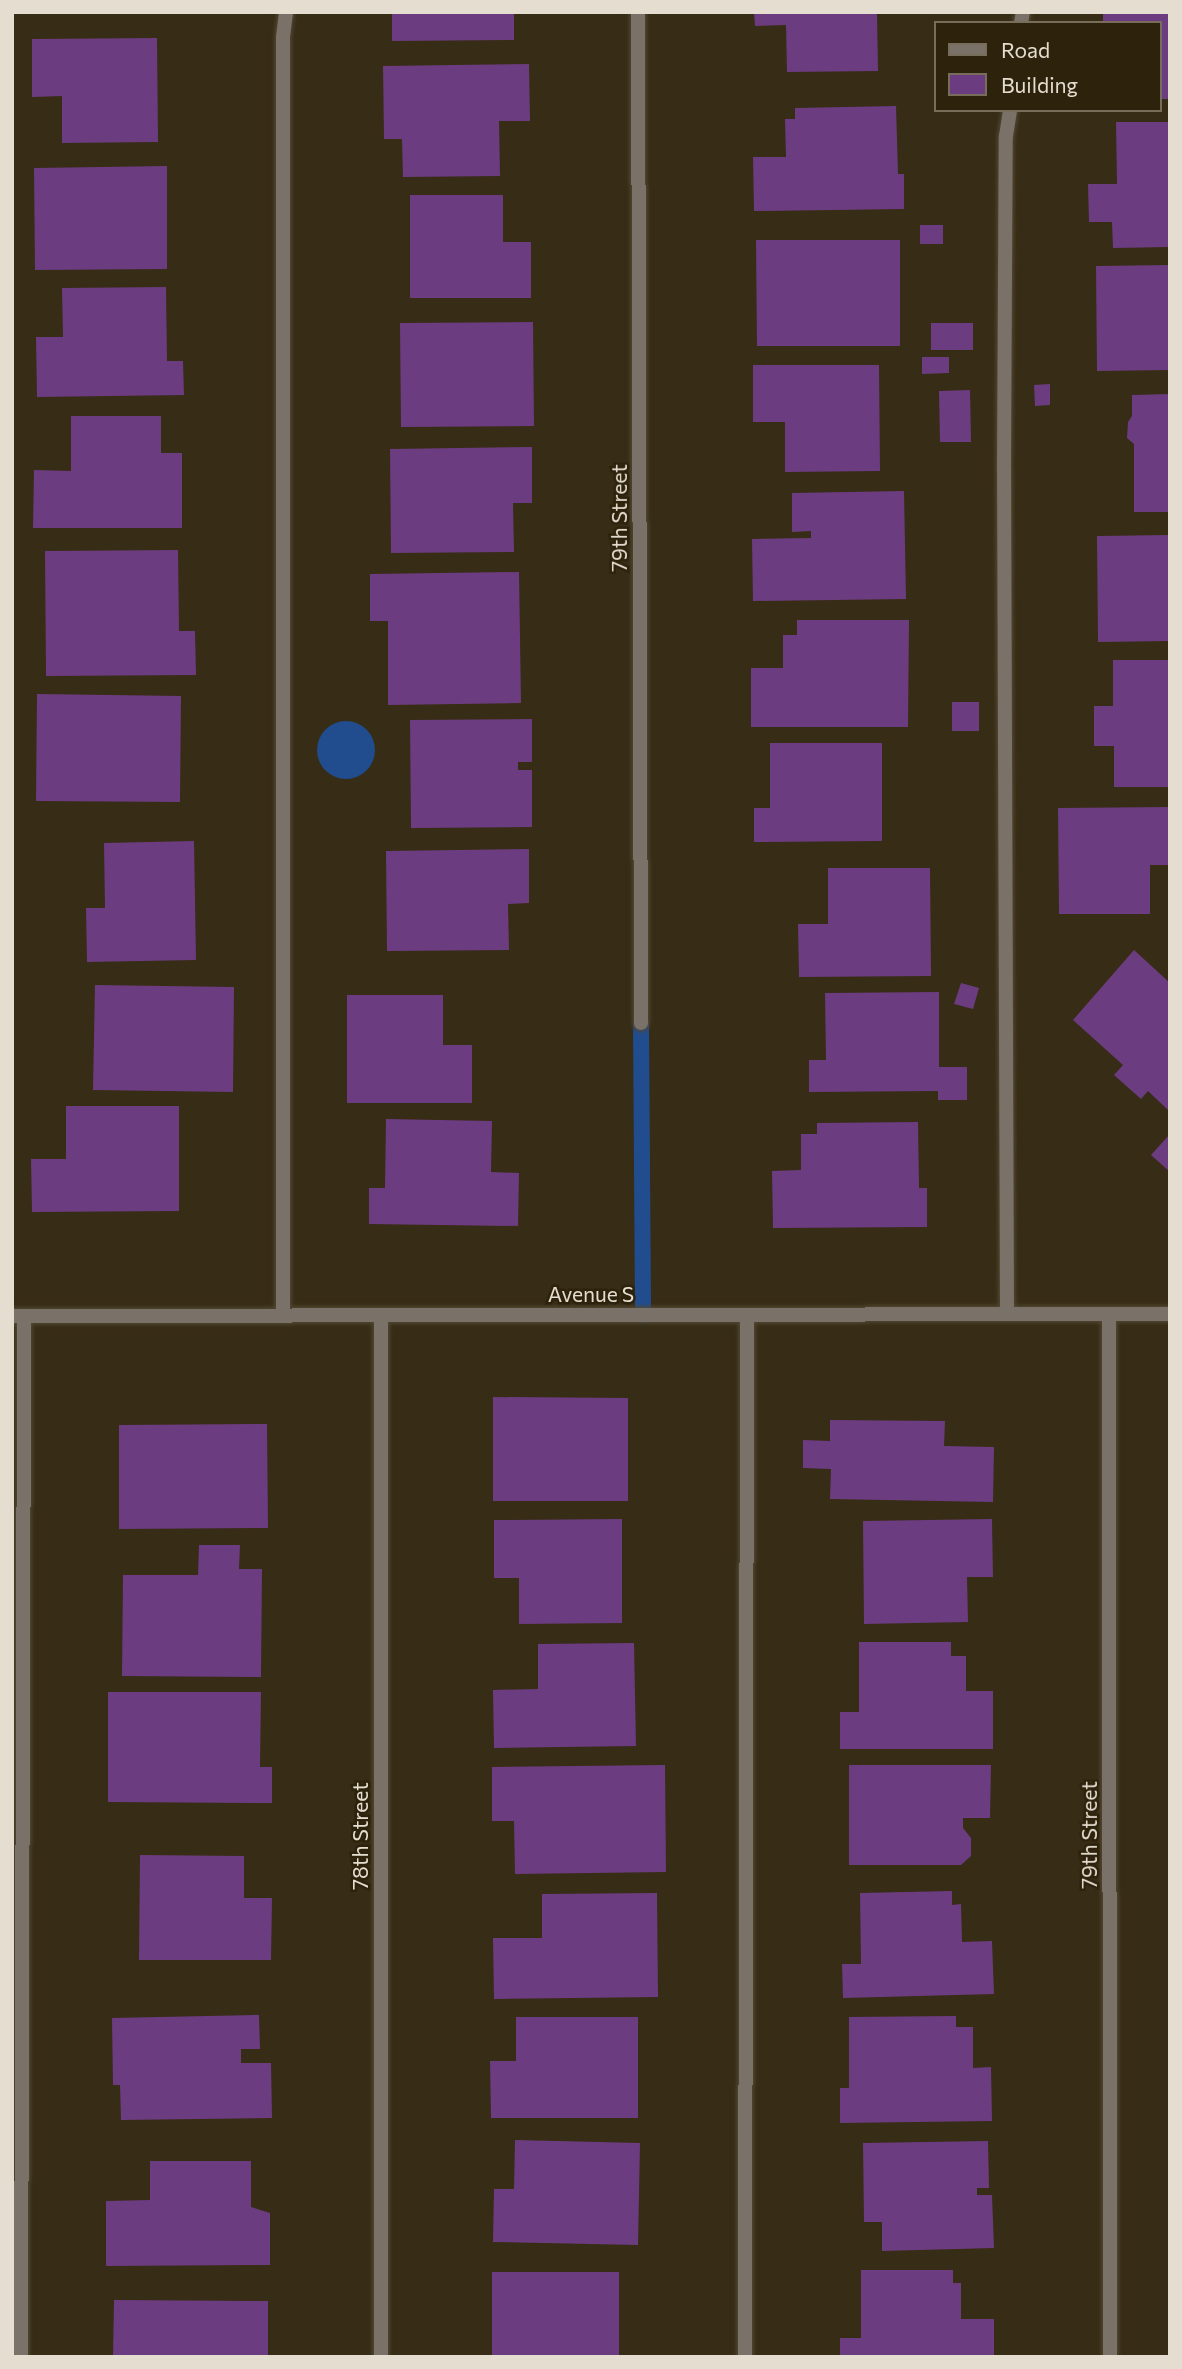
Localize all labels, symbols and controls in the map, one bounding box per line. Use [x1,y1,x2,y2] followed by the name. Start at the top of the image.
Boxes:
[934,21,1161,112] legend
[1001,37,1050,62] text: Road
[1001,72,1078,97] text: Building
[606,464,632,572] street label: 79th Street
[548,1281,634,1307] street label: Avenue S
[1076,1781,1102,1889] street label: 79th Street
[347,1782,373,1890] street label: 78th Street

